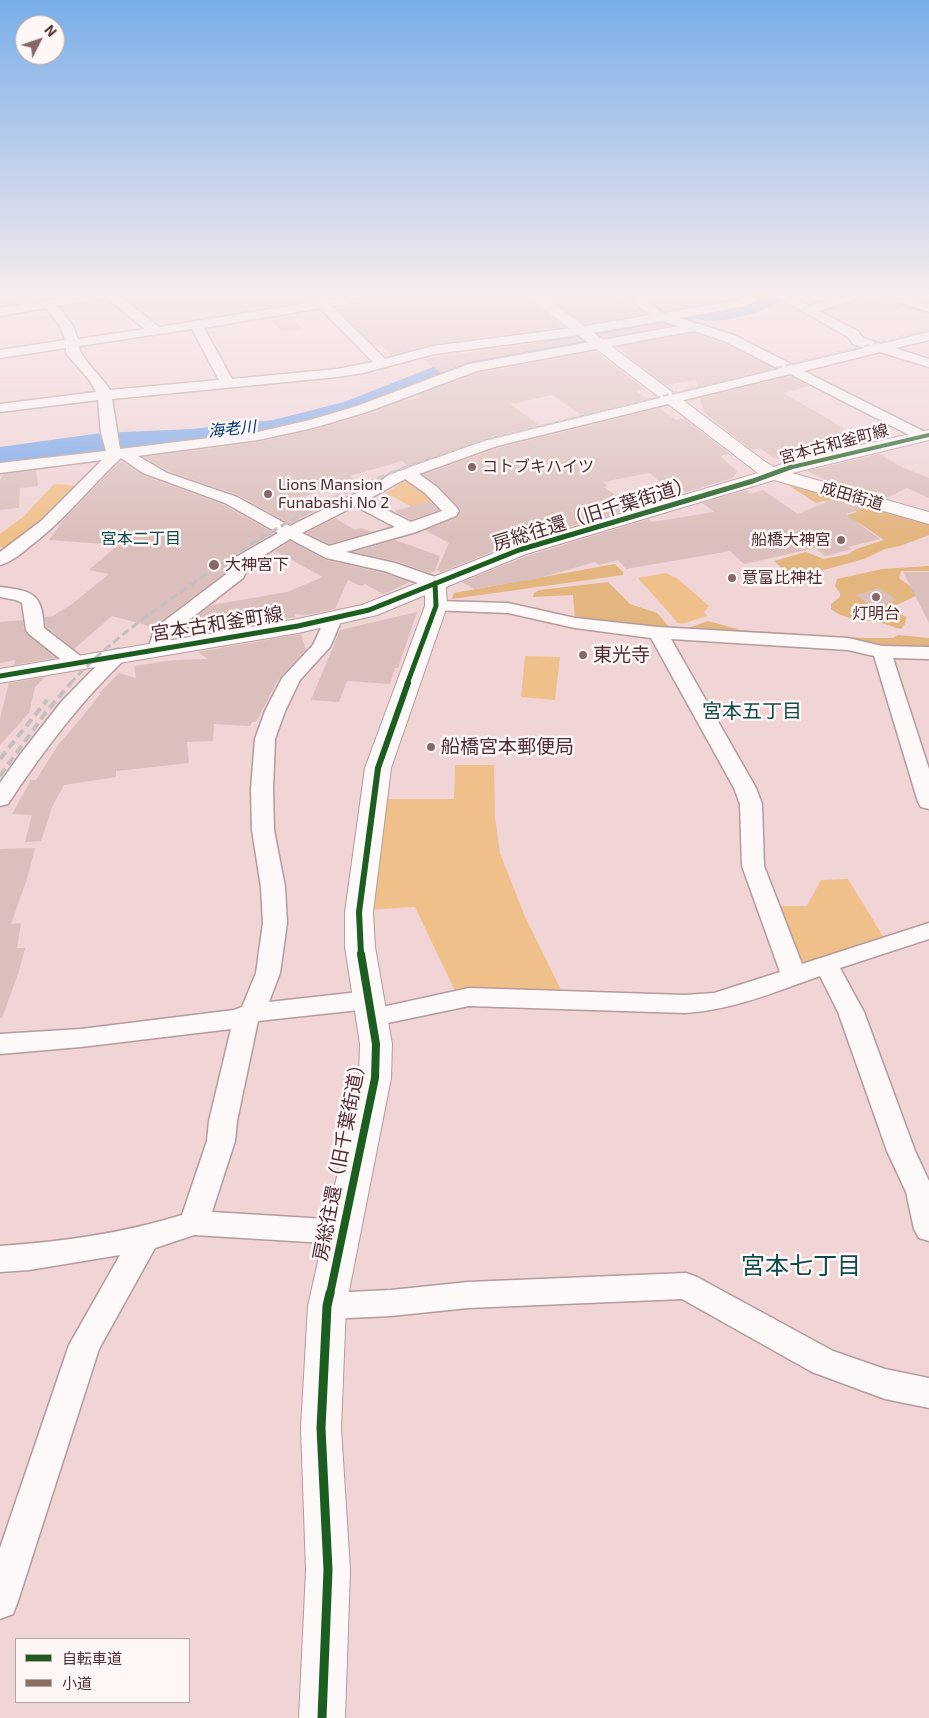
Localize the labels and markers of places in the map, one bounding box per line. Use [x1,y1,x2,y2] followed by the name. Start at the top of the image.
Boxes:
[482,457,594,477] place label: コトブキハイツ
[466,461,478,473] marker: コトブキハイツ
[278,475,389,513] place label: Lions Mansion Funabashi No 2
[262,488,274,500] marker: Lions Mansion Funabashi No 2
[751,530,831,550] place label: 船橋大神宮
[835,534,847,546] marker: 船橋大神宮
[225,555,289,575] place label: 大神宮下
[207,558,221,572] marker: 大神宮下
[742,568,822,588] place label: 意富比神社
[726,572,738,584] marker: 意富比神社
[870,591,882,603] marker: 灯明台
[852,604,900,624] place label: 灯明台
[593,644,650,666] place label: 東光寺
[577,649,589,661] marker: 東光寺
[441,736,574,758] place label: 船橋宮本郵便局
[425,741,437,753] marker: 船橋宮本郵便局

